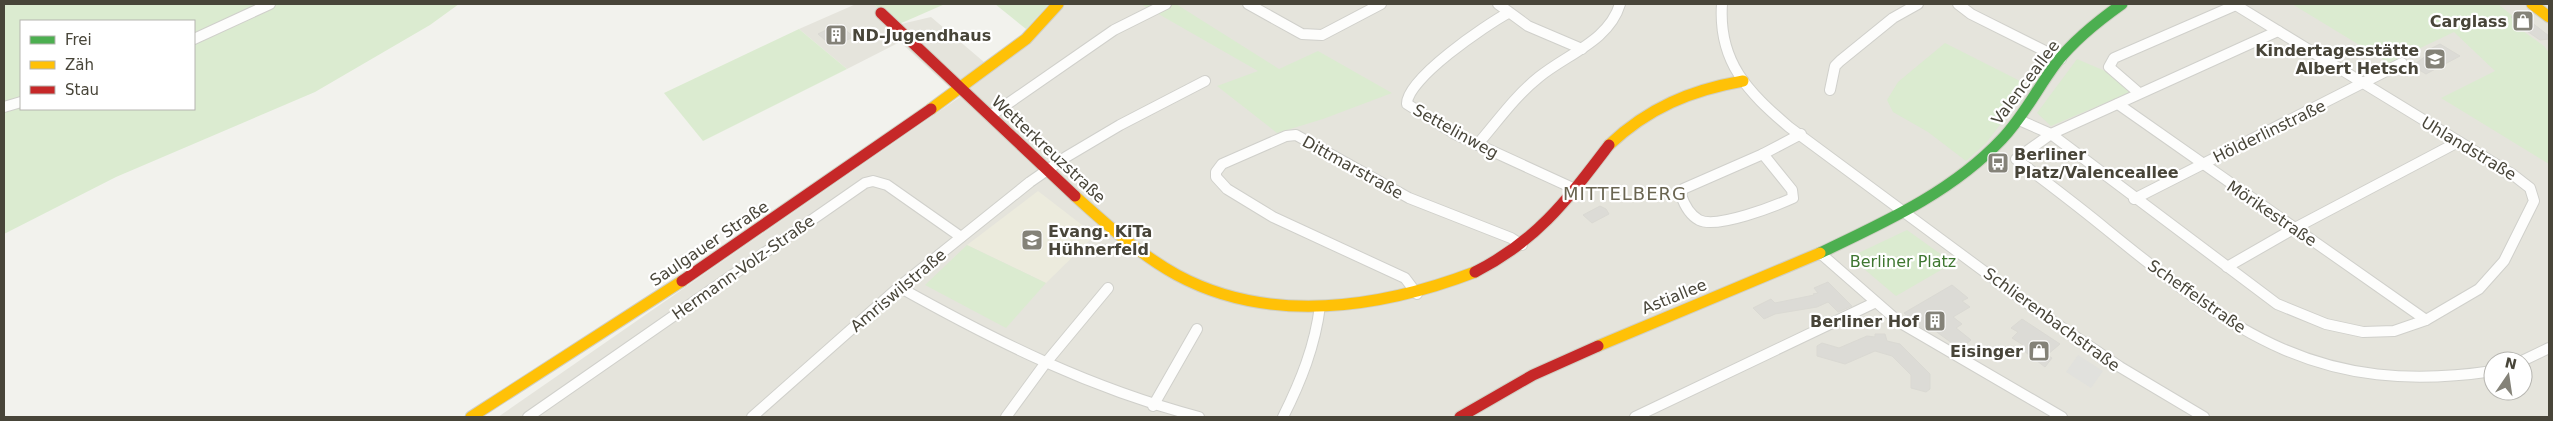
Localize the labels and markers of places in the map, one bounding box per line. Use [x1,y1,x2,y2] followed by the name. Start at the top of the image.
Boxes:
[2511,9,2535,33] shop icon: Carglass
[2430,12,2507,31] place label: Carglass
[824,23,848,47] building icon: ND-Jugendhaus
[852,26,991,45] place label: ND-Jugendhaus
[2255,41,2419,78] place label: Kindertagesstätte Albert Hetsch
[2423,47,2447,71] school or university icon: Kindertagesstätte Albert Hetsch
[2014,145,2179,182] place label: Berliner Platz/Valenceallee
[1986,151,2010,175] bus stop icon: Berliner Platz/Valenceallee
[1048,222,1152,259] place label: Evang. KiTa Hühnerfeld
[1020,228,1044,252] school or university icon: Evang. KiTa Hühnerfeld
[1923,309,1947,333] building icon: Berliner Hof
[1810,312,1920,331] place label: Berliner Hof
[2027,339,2051,363] shop icon: Eisinger
[1950,342,2023,361] place label: Eisinger

